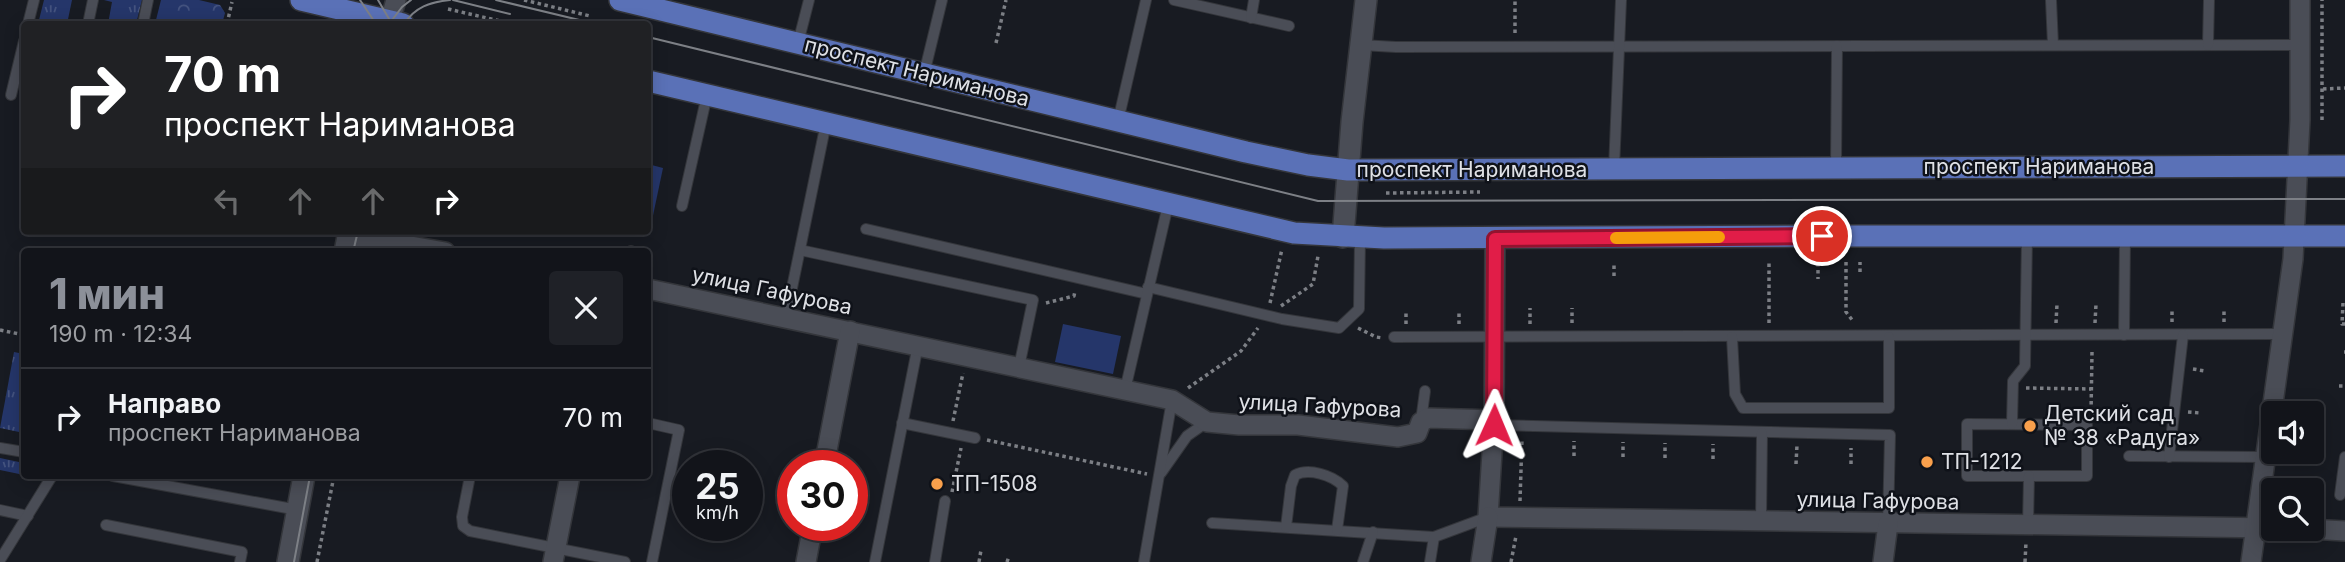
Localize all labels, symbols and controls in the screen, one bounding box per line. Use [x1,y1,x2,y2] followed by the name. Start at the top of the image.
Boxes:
[802,31,1032,112] street label: проспект Нариманова
[164,45,281,104] text: 70 m
[49,49,140,140] icon: right
[164,105,516,144] text: проспект Нариманова
[1924,154,2154,179] street label: проспект Нариманова
[1357,157,1587,182] street label: проспект Нариманова
[208,182,246,220] icon: left
[281,182,319,220] icon: ahead
[354,182,392,220] icon: ahead
[427,182,465,220] icon: right
[1792,206,1852,266] pin
[1803,217,1841,255] icon: arrive
[690,261,854,320] street label: улица Гафурова
[49,268,165,319] text: 1 мин
[549,271,623,345] button: close
[49,320,192,348] text: 190 m · 12:34
[108,388,221,419] text: Направо
[1457,388,1531,462] position arrow
[1238,389,1402,422] street label: улица Гафурова
[49,398,87,436] icon: right
[2044,401,2200,450] place label: Детский сад № 38 «Радуга»
[2261,401,2324,541] map controls
[2261,401,2324,464] button: sound
[562,402,623,433] text: 70 m
[2022,418,2038,434] marker: Детский сад № 38 «Радуга»
[108,419,361,447] text: проспект Нариманова
[1941,449,2023,474] place label: ТП-1212
[777,450,868,541] speed limit sign: 30
[1919,454,1935,470] marker: ТП-1212
[695,465,740,507] text: 25
[951,471,1037,496] place label: ТП-1508
[929,476,945,492] marker: ТП-1508
[2261,478,2324,541] button: search
[1796,487,1960,514] street label: улица Гафурова
[696,502,739,523] text: km/h

